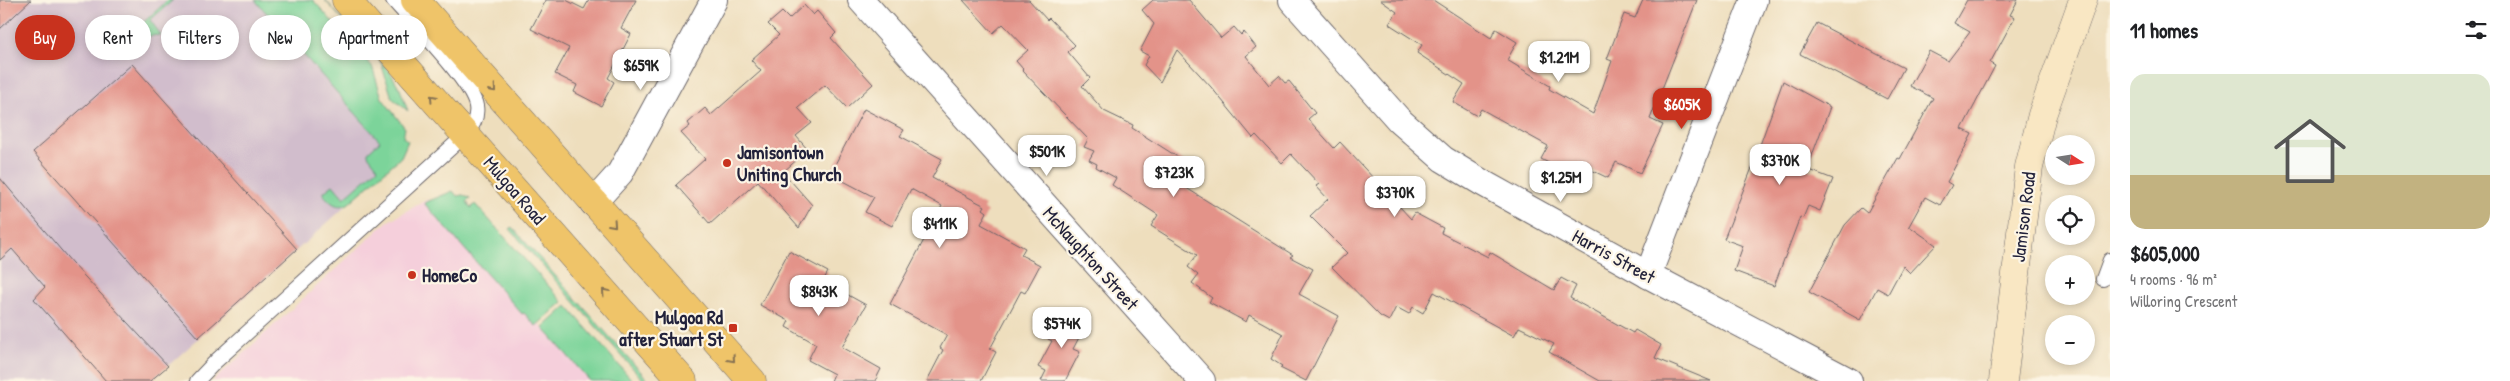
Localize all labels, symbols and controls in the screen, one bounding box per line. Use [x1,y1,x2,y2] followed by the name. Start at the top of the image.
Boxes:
[15,15,75,60] chip: Buy
[85,15,151,60] chip: Rent
[161,15,239,60] chip: Filters
[249,15,311,60] chip: New
[321,15,427,60] chip: Apartment
[2130,16,2198,45] text: 11 homes
[2462,16,2490,44] icon: filters
[1518,41,1600,83] pin: $1.21M
[1539,46,1579,68] text: $1.21M
[606,48,676,91] pin: $659K
[623,54,659,76] text: $659K
[488,84,497,93] one-way arrow
[1647,88,1717,130] pin: $605K
[1664,93,1700,115] text: $605K
[430,94,439,103] one-way arrow
[2265,106,2355,196] icon: home
[1012,134,1082,177] pin: $501K
[2045,135,2095,185] north arrow
[2045,135,2095,365] map controls
[737,139,841,188] place label: Jamisontown Uniting Church
[1029,140,1065,162] text: $501K
[1745,144,1815,186] pin: $370K
[1761,149,1799,171] text: $370K
[478,150,552,230] street label: Mulgoa Road
[1139,156,1209,198] pin: $723K
[721,157,733,169] marker: Jamisontown Uniting Church
[1520,160,1602,203] pin: $1.25M
[1154,161,1194,183] text: $723K
[1540,166,1582,188] text: $1.25M
[2005,170,2042,264] street label: Jamison Road
[1360,176,1430,218] pin: $370K
[1376,181,1414,203] text: $370K
[2045,195,2095,245] button: locate
[1037,200,1145,316] street label: McNaughton Street
[905,206,975,249] pin: $411K
[923,212,957,234] text: $411K
[607,219,616,228] one-way arrow
[1568,223,1661,290] street label: Harris Street
[2130,239,2200,268] text: $605,000
[2045,255,2095,305] button: +
[422,262,477,288] place label: HomeCo
[2130,268,2217,290] text: 4 rooms · 96 m²
[406,269,418,281] marker: HomeCo
[784,274,854,317] pin: $843K
[801,280,837,302] text: $843K
[601,289,610,298] one-way arrow
[2130,290,2237,312] text: Willoring Crescent
[619,304,724,352] place label: Mulgoa Rd after Stuart St
[1027,306,1097,349] pin: $574K
[1043,312,1081,334] text: $574K
[2045,315,2095,365] button: −
[727,322,739,334] marker: Mulgoa Rd after Stuart St
[726,353,735,362] one-way arrow

